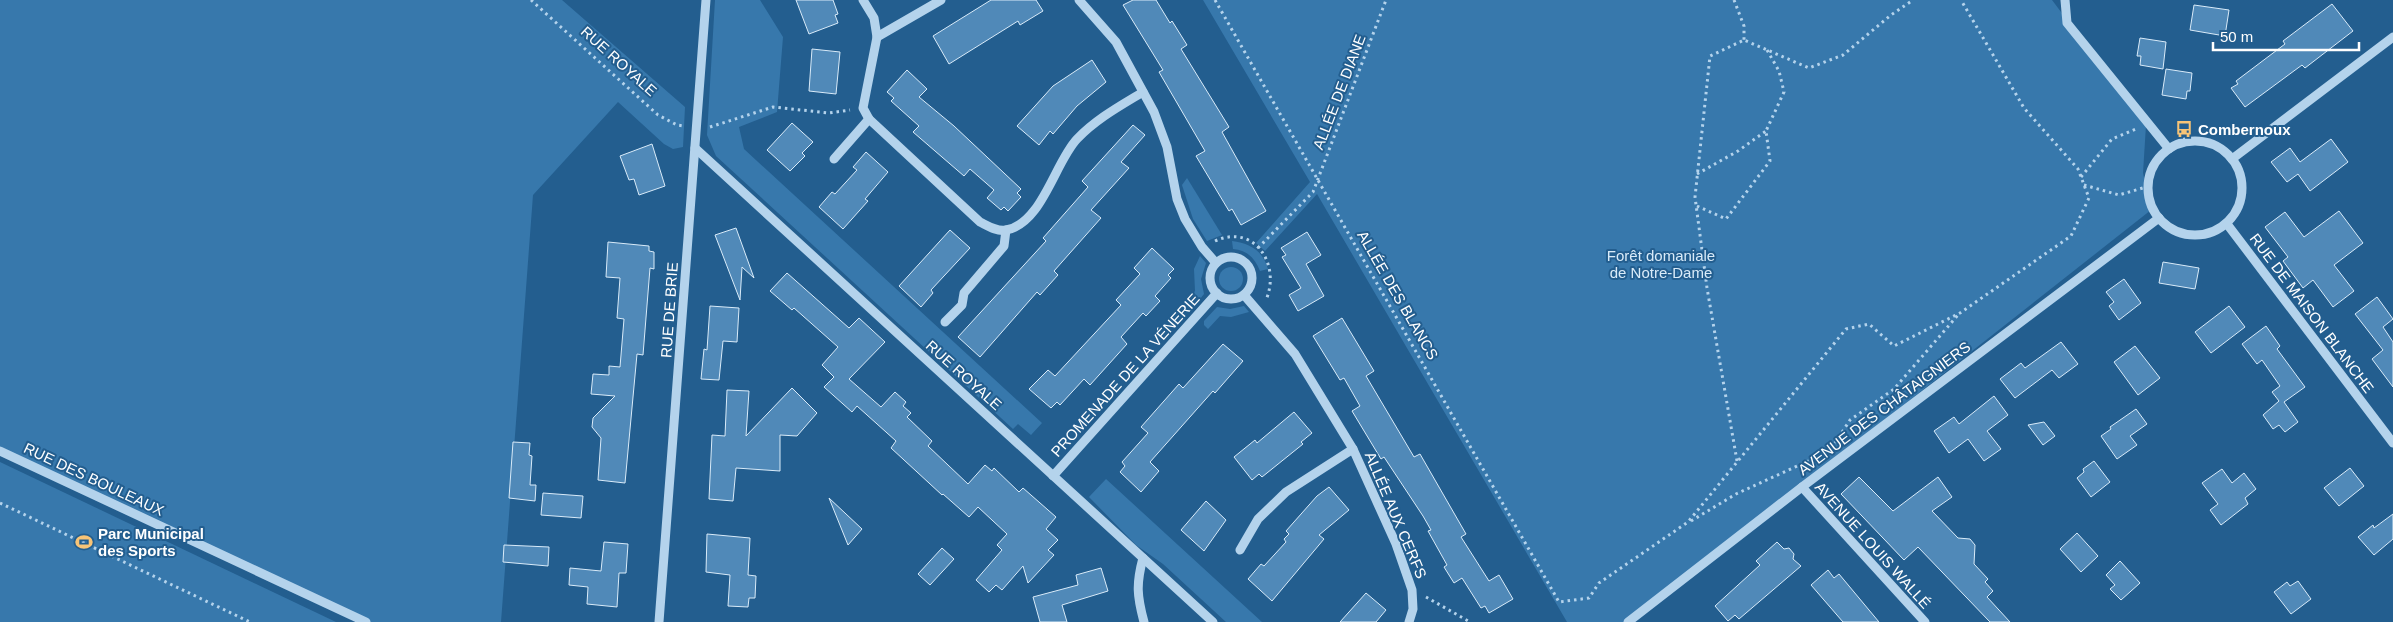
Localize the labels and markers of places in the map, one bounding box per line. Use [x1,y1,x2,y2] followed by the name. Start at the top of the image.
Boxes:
[2174,119,2194,139] bus stop icon: Combernoux
[2198,121,2291,138] place label: Combernoux
[98,525,204,559] place label: Parc Municipal des Sports
[74,532,94,552] sports icon: Parc Municipal des Sports

